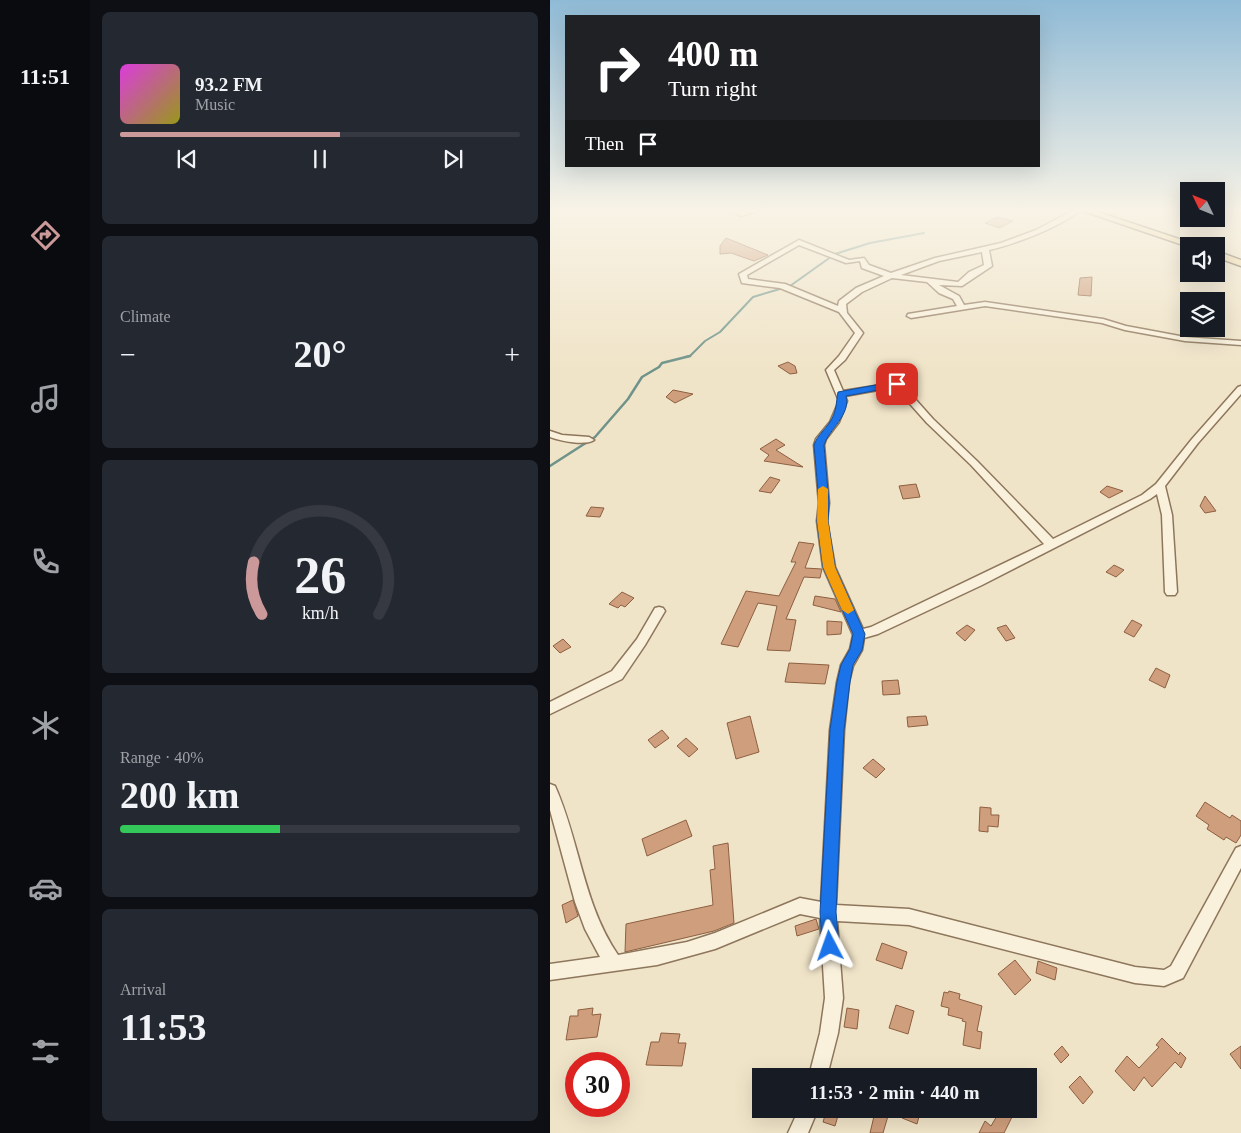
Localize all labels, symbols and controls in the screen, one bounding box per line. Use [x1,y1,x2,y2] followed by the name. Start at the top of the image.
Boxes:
[585,35,650,100] icon: right
[668,35,758,74] text: 400 m
[20,64,70,89] text: 11:51
[195,74,263,95] text: 93.2 FM
[668,76,757,101] text: Turn right
[195,96,235,113] text: Music
[634,130,662,158] icon: arrive
[585,133,624,154] text: Then
[173,145,201,173] icon: previous
[306,145,334,173] icon: pause
[439,145,467,173] icon: next
[1180,182,1225,228] north arrow
[1180,182,1225,337] map controls
[28,218,63,253] icon: directions
[1180,237,1225,282] button: sound
[1180,292,1225,337] button: layers
[120,308,171,325] text: Climate
[293,333,347,375] text: 20°
[120,339,136,370] text: −
[504,339,520,370] text: +
[876,363,918,405] pin
[883,370,911,398] icon: arrive
[28,381,63,416] icon: music
[28,544,63,579] icon: phone
[294,547,346,604] text: 26
[302,603,338,623] text: km/h
[28,708,63,743] icon: climate
[120,749,204,766] text: Range · 40%
[120,774,239,816] text: 200 km
[28,871,63,906] icon: car
[803,919,855,971] position arrow
[120,981,166,998] text: Arrival
[120,1006,207,1048] text: 11:53
[28,1034,63,1069] icon: filters
[565,1052,630,1117] speed limit sign: 30
[810,1082,979,1103] text: 11:53 · 2 min · 440 m

